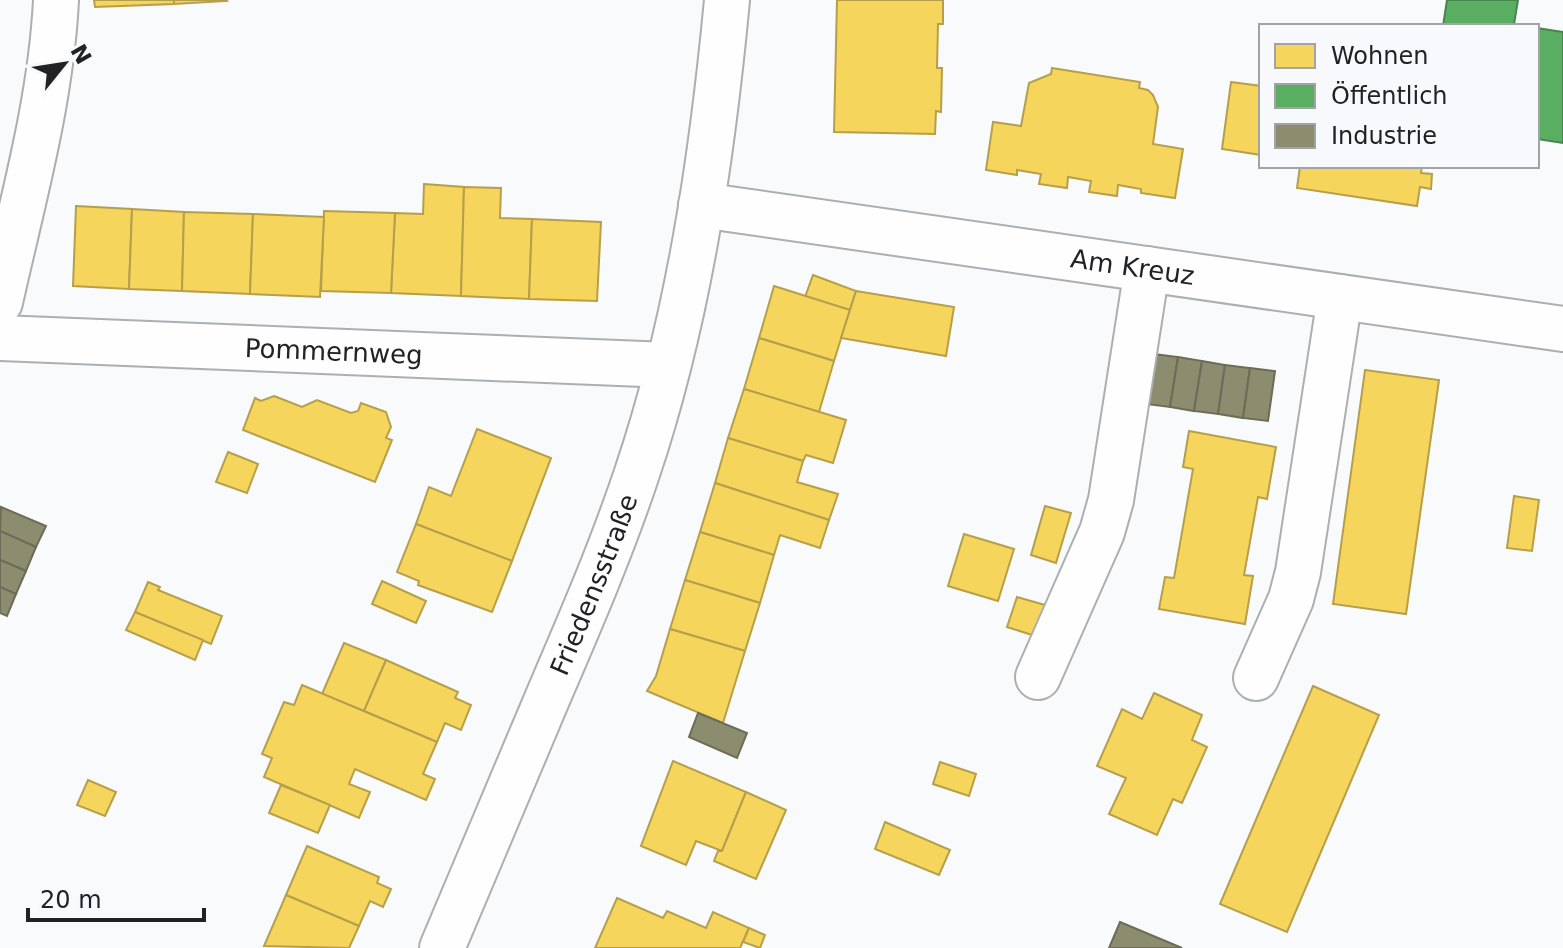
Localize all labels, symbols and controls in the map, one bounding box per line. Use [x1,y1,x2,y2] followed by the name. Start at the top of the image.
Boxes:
[24,24,104,104] north arrow
[1259,24,1539,168] legend
[65,40,96,68] text: N
[1331,42,1428,70] text: Wohnen
[1331,81,1448,110] text: Öffentlich
[1331,122,1437,150] text: Industrie
[1069,243,1196,291] street label: Am Kreuz
[244,333,423,370] street label: Pommernweg
[544,490,644,680] street label: Friedensstraße
[28,872,204,922] scale bar
[40,886,102,914] text: 20 m

